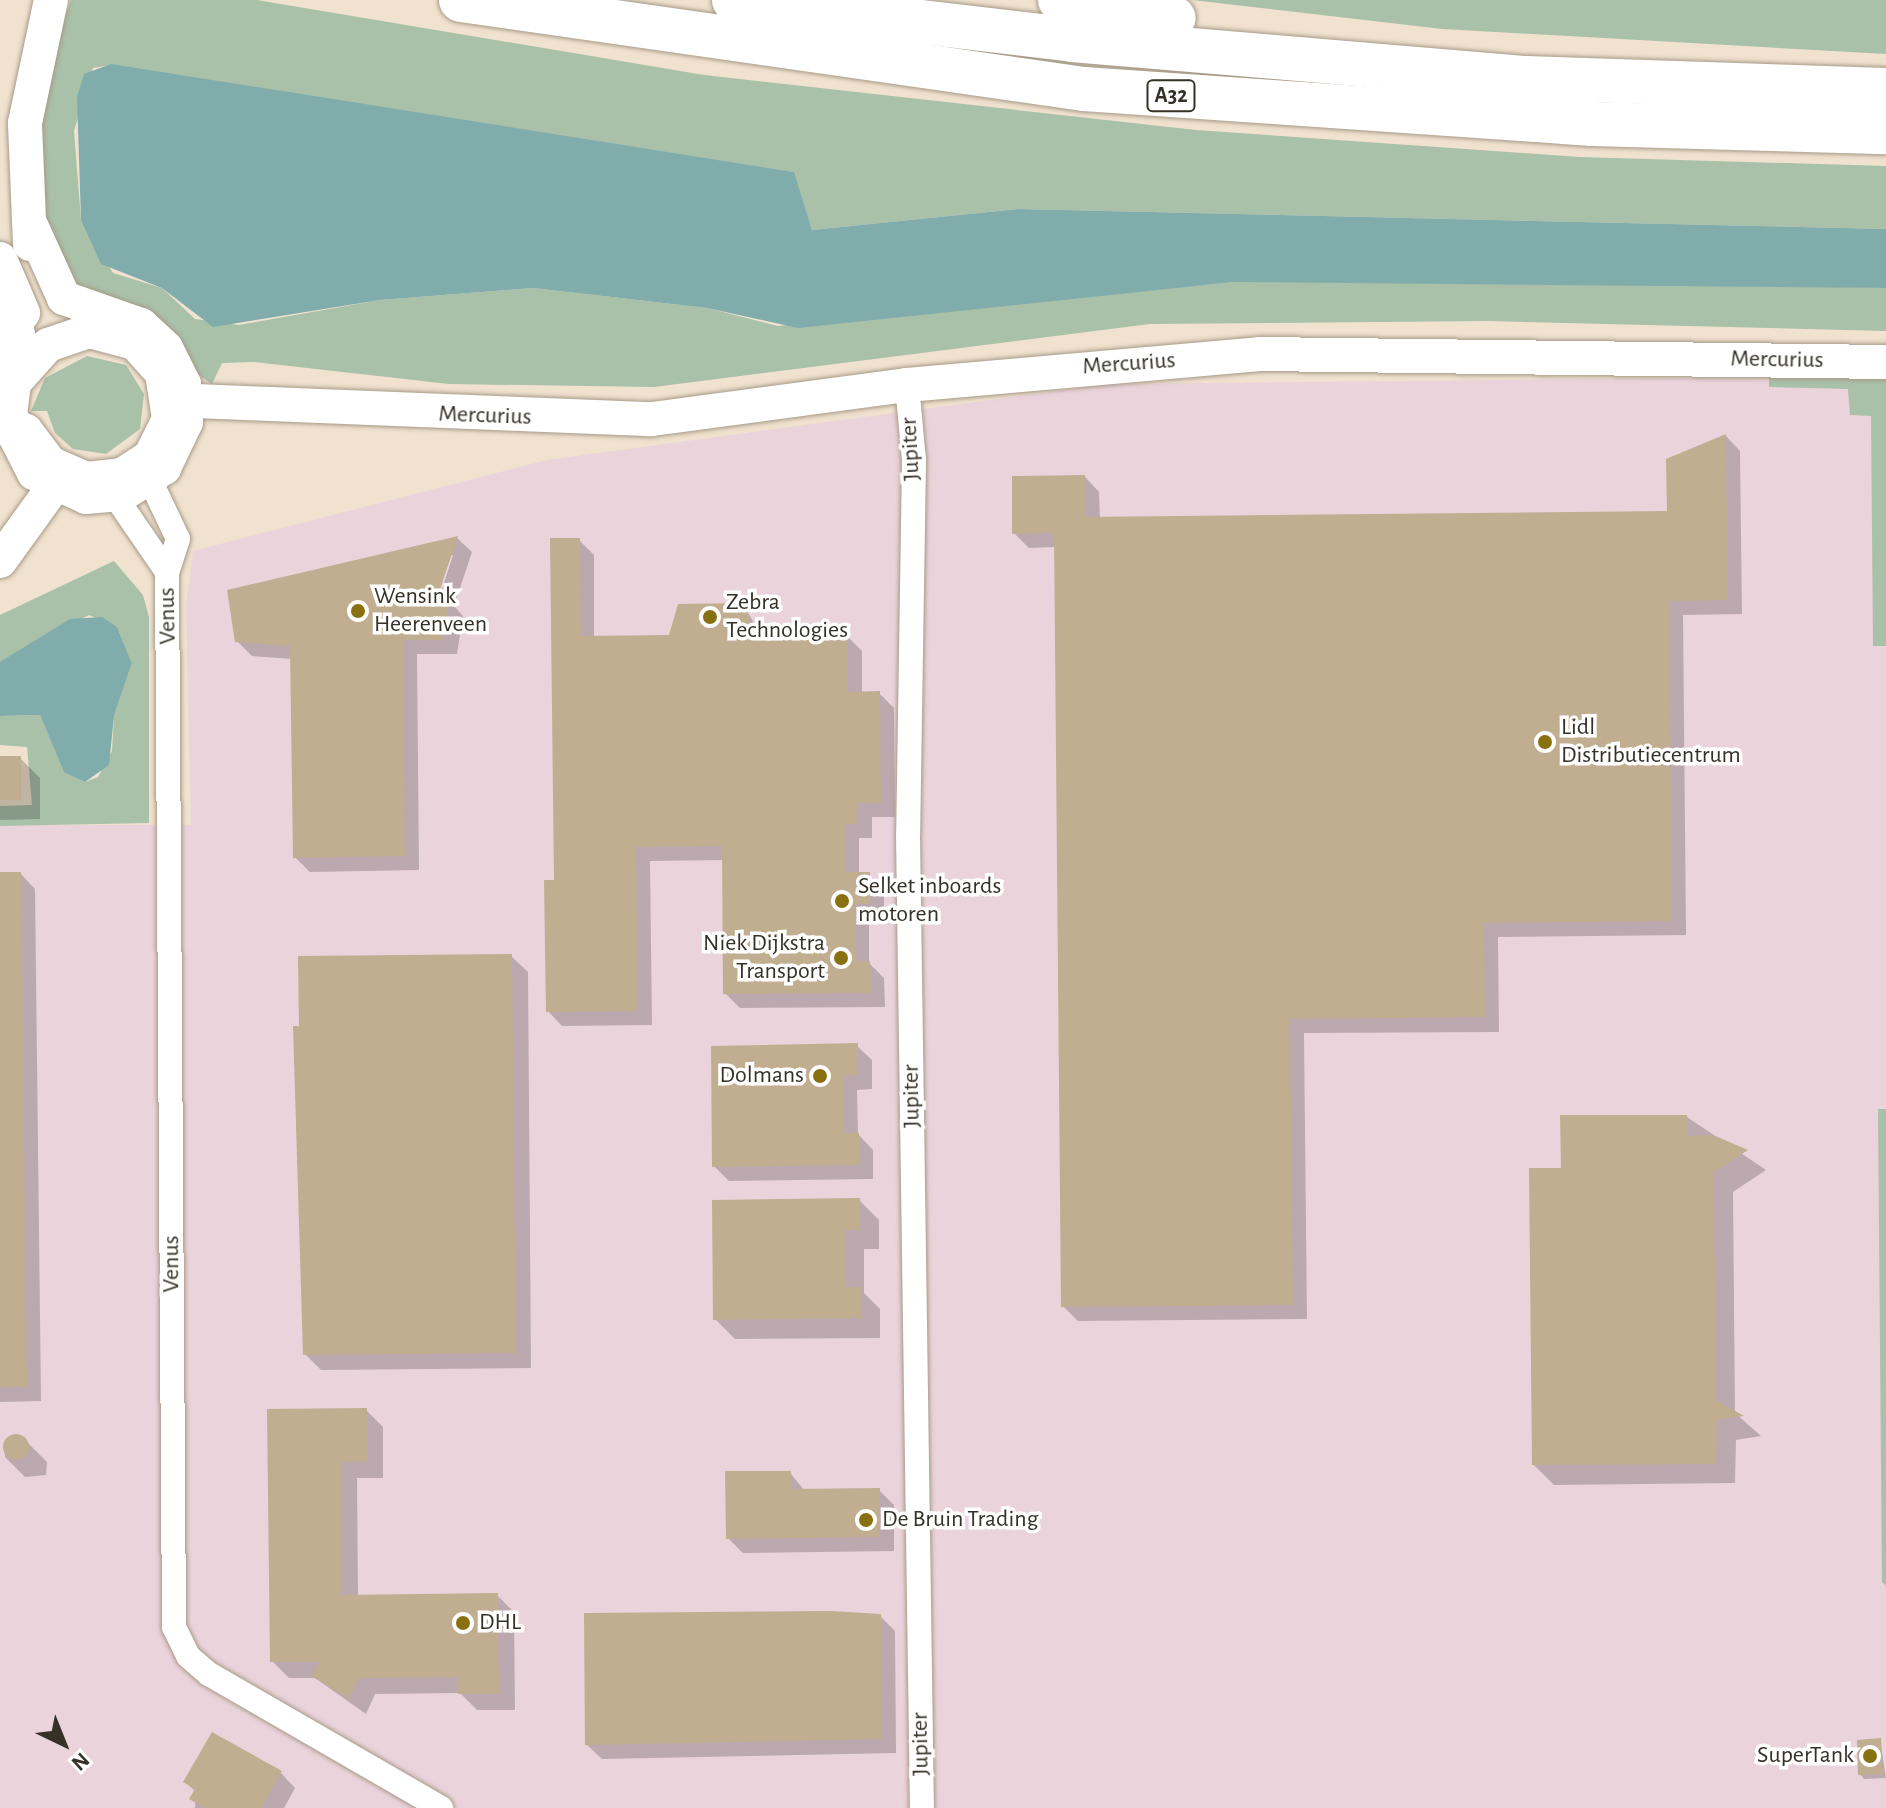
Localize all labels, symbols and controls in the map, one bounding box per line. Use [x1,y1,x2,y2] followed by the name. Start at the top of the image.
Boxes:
[1145,78,1197,114] road number: A32
[1730,345,1824,375] street label: Mercurius
[1082,346,1176,382] street label: Mercurius
[438,400,532,432] street label: Mercurius
[895,416,927,482] street label: Jupiter
[374,583,487,639] place label: Wensink Heerenveen
[153,587,183,645] street label: Venus
[726,589,848,645] place label: Zebra Technologies
[349,602,367,620] marker: Wensink Heerenveen
[701,608,719,626] marker: Zebra Technologies
[1561,714,1741,770] place label: Lidl Distributiecentrum
[1536,733,1554,751] marker: Lidl Distributiecentrum
[858,873,1001,929] place label: Selket inboards motoren
[833,892,851,910] marker: Selket inboards motoren
[703,930,825,986] place label: Niek Dijkstra Transport
[832,949,850,967] marker: Niek Dijkstra Transport
[719,1062,804,1090] place label: Dolmans
[897,1064,927,1128] street label: Jupiter
[811,1067,829,1085] marker: Dolmans
[158,1235,186,1293] street label: Venus
[882,1506,1038,1534] place label: De Bruin Trading
[857,1511,875,1529] marker: De Bruin Trading
[479,1609,521,1637] place label: DHL
[454,1614,472,1632] marker: DHL
[24,1704,104,1784] north arrow
[906,1712,936,1776] street label: Jupiter
[1757,1742,1854,1770] place label: SuperTank
[1861,1747,1879,1765] marker: SuperTank
[67,1748,93,1775] text: N

